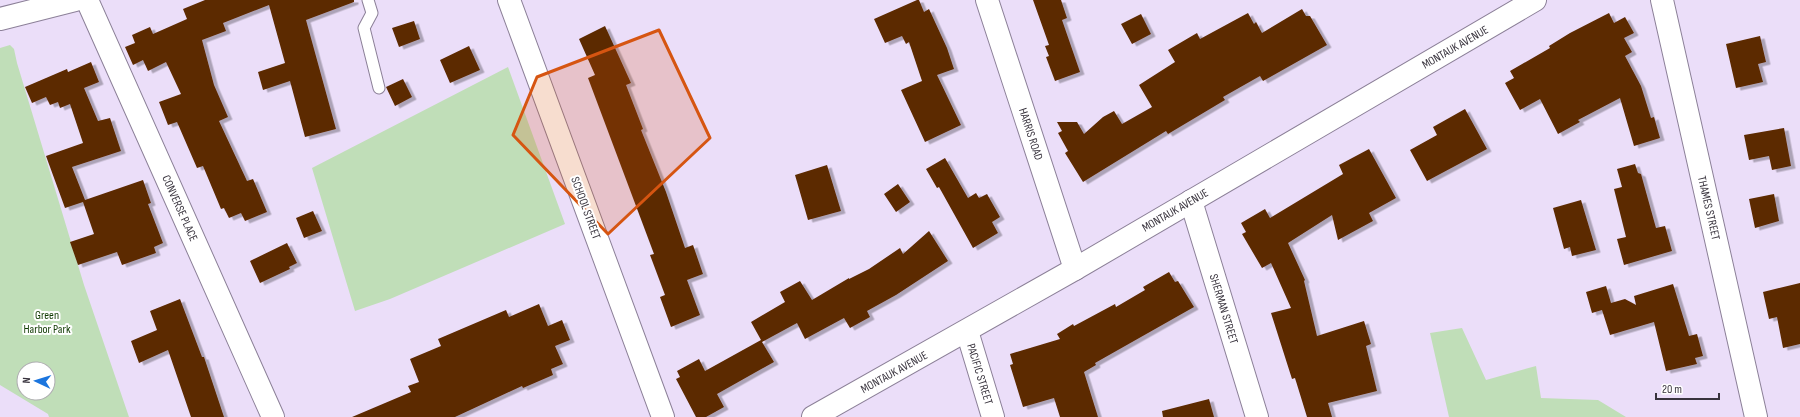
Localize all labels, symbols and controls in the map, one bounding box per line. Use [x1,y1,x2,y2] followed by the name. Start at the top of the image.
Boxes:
[1419,22,1491,72] street label: MONTAUK AVENUE
[1015,106,1046,162] street label: HARRIS ROAD
[158,173,201,244] street label: CONVERSE PLACE
[567,175,604,242] street label: SCHOOL STREET
[1694,175,1723,242] street label: THAMES STREET
[1139,185,1211,235] street label: MONTAUK AVENUE
[1206,272,1241,346] street label: SHERMAN STREET
[23,308,71,337] park label: Green Harbor Park
[963,342,996,407] street label: PACIFIC STREET
[858,348,930,397] street label: MONTAUK AVENUE
[16,361,56,401] north arrow
[1656,375,1719,401] scale bar
[20,377,33,384] text: N
[1662,382,1682,397] text: 20 m

